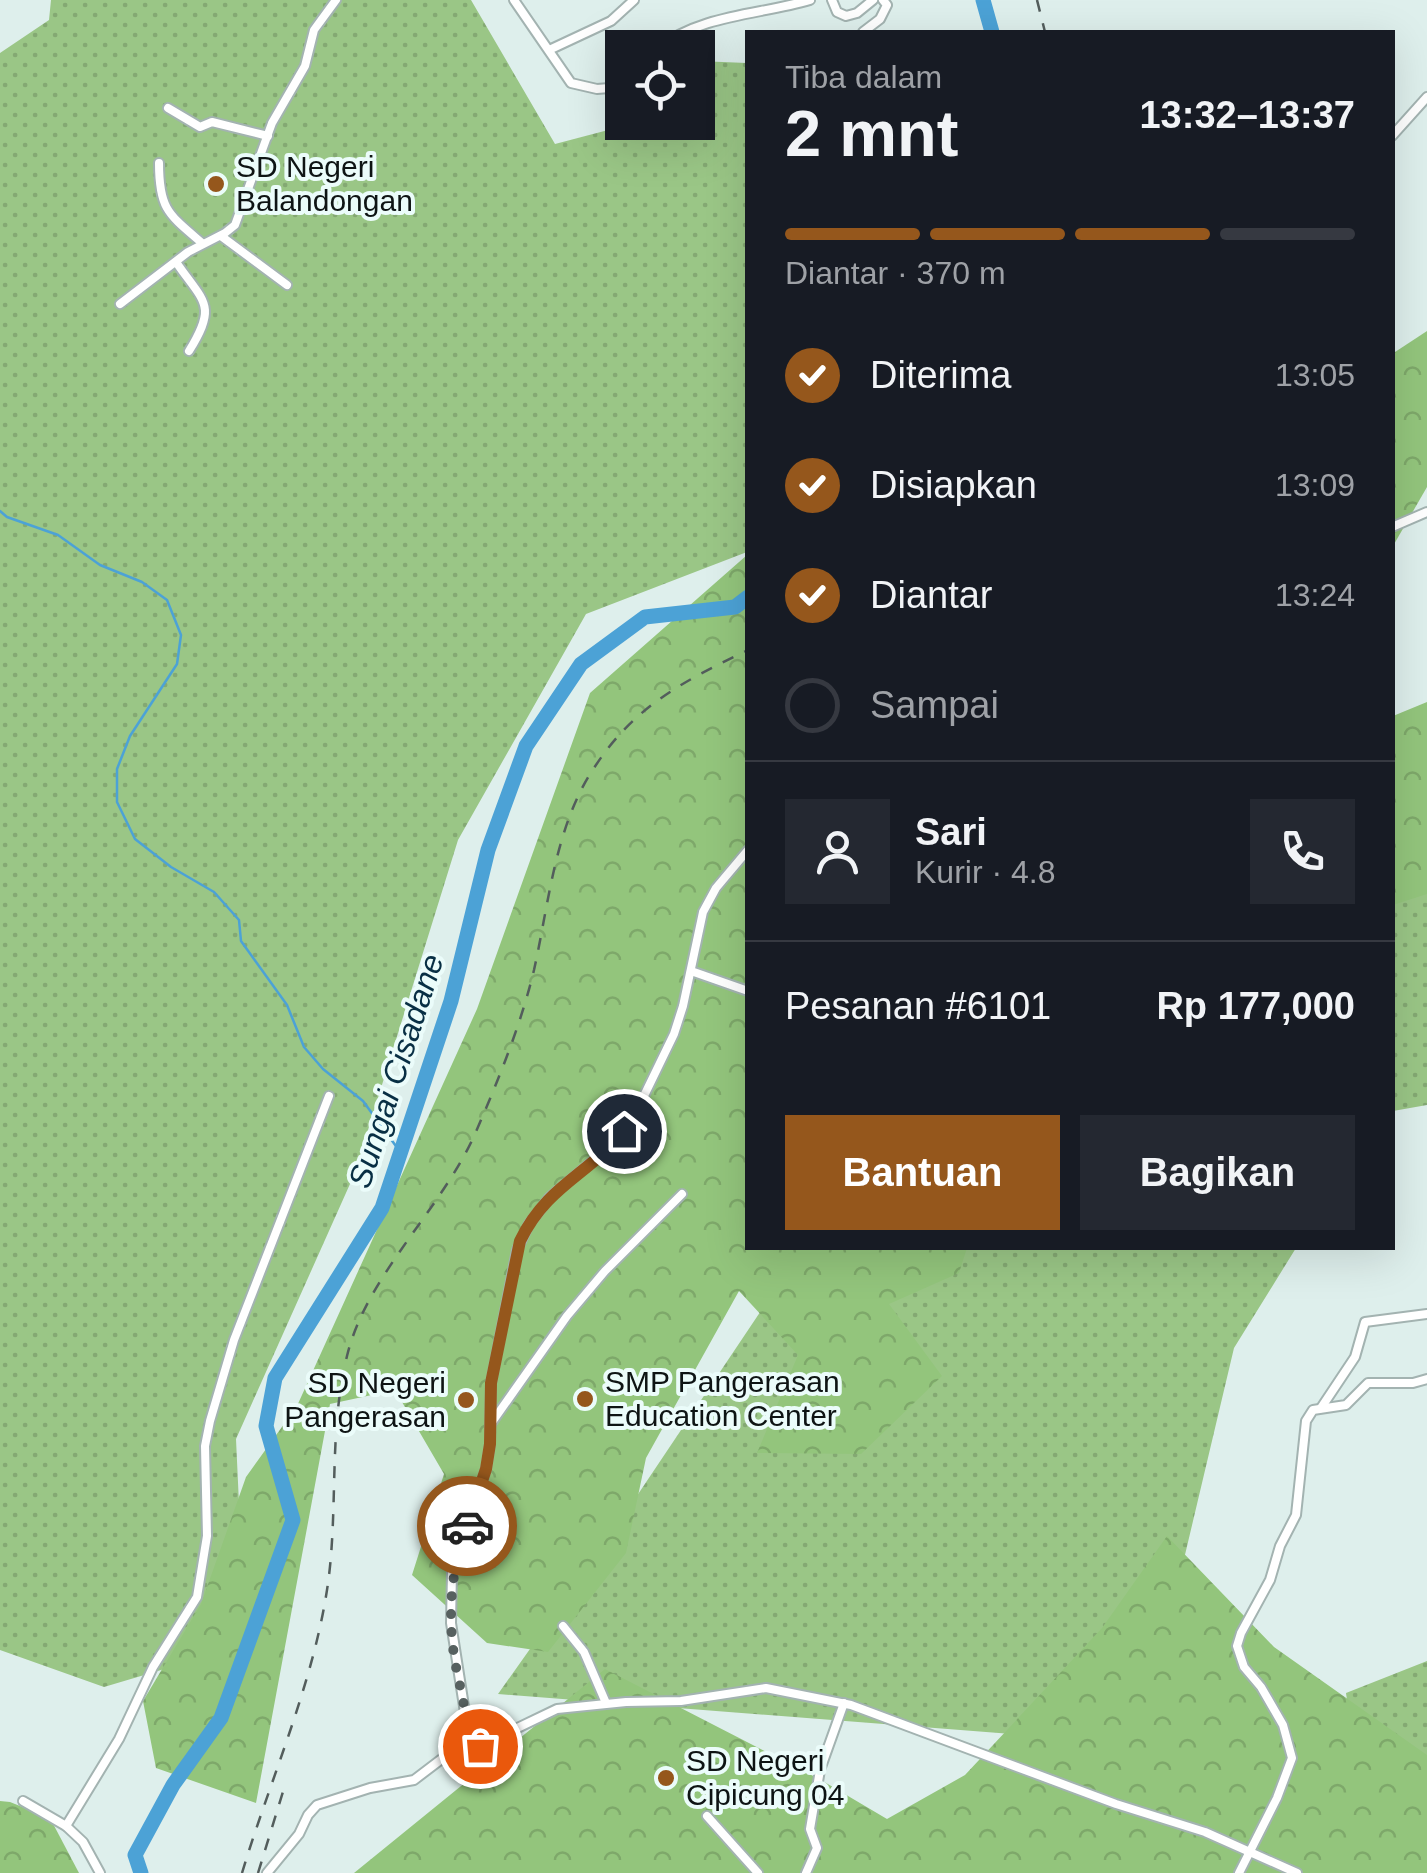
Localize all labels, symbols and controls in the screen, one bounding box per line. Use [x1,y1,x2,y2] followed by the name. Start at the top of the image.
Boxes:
[605,30,715,140] map controls
[605,30,715,140] button: locate
[785,59,942,95] text: Tiba dalam
[1139,94,1355,136] text: 13:32–13:37
[785,97,958,170] text: 2 mnt
[236,150,413,217] place label: SD Negeri Balandongan
[205,173,227,195] marker: SD Negeri Balandongan
[785,255,1006,291] text: Diantar · 370 m
[785,348,840,403] icon: check
[870,354,1011,396] text: Diterima
[1275,357,1355,393] text: 13:05
[785,458,840,513] icon: check
[870,464,1037,506] text: Disiapkan
[1275,467,1355,503] text: 13:09
[785,568,840,623] icon: check
[870,574,993,616] text: Diantar
[1275,577,1355,613] text: 13:24
[870,684,999,726] text: Sampai
[785,799,890,904] button: person
[1250,799,1355,904] button: phone
[915,811,987,853] text: Sari
[915,854,1055,890] text: Kurir · 4.8
[341,950,451,1192] water label: Sungai Cisadane
[785,985,1051,1027] text: Pesanan #6101
[1156,985,1355,1027] text: Rp 177,000
[582,1089,667,1174] pin
[597,1104,652,1159] icon: home
[785,1115,1060,1230] button: Bantuan
[1080,1115,1355,1230] button: Bagikan
[605,1365,840,1432] place label: SMP Pangerasan Education Center
[284,1366,446,1433] place label: SD Negeri Pangerasan
[574,1388,596,1410] marker: SMP Pangerasan Education Center
[455,1389,477,1411] marker: SD Negeri Pangerasan
[417,1476,517,1576] courier
[440,1499,495,1554] icon: car
[438,1704,523,1789] pin
[453,1719,508,1774] icon: bag
[686,1744,844,1811] place label: SD Negeri Cipicung 04
[655,1767,677,1789] marker: SD Negeri Cipicung 04

